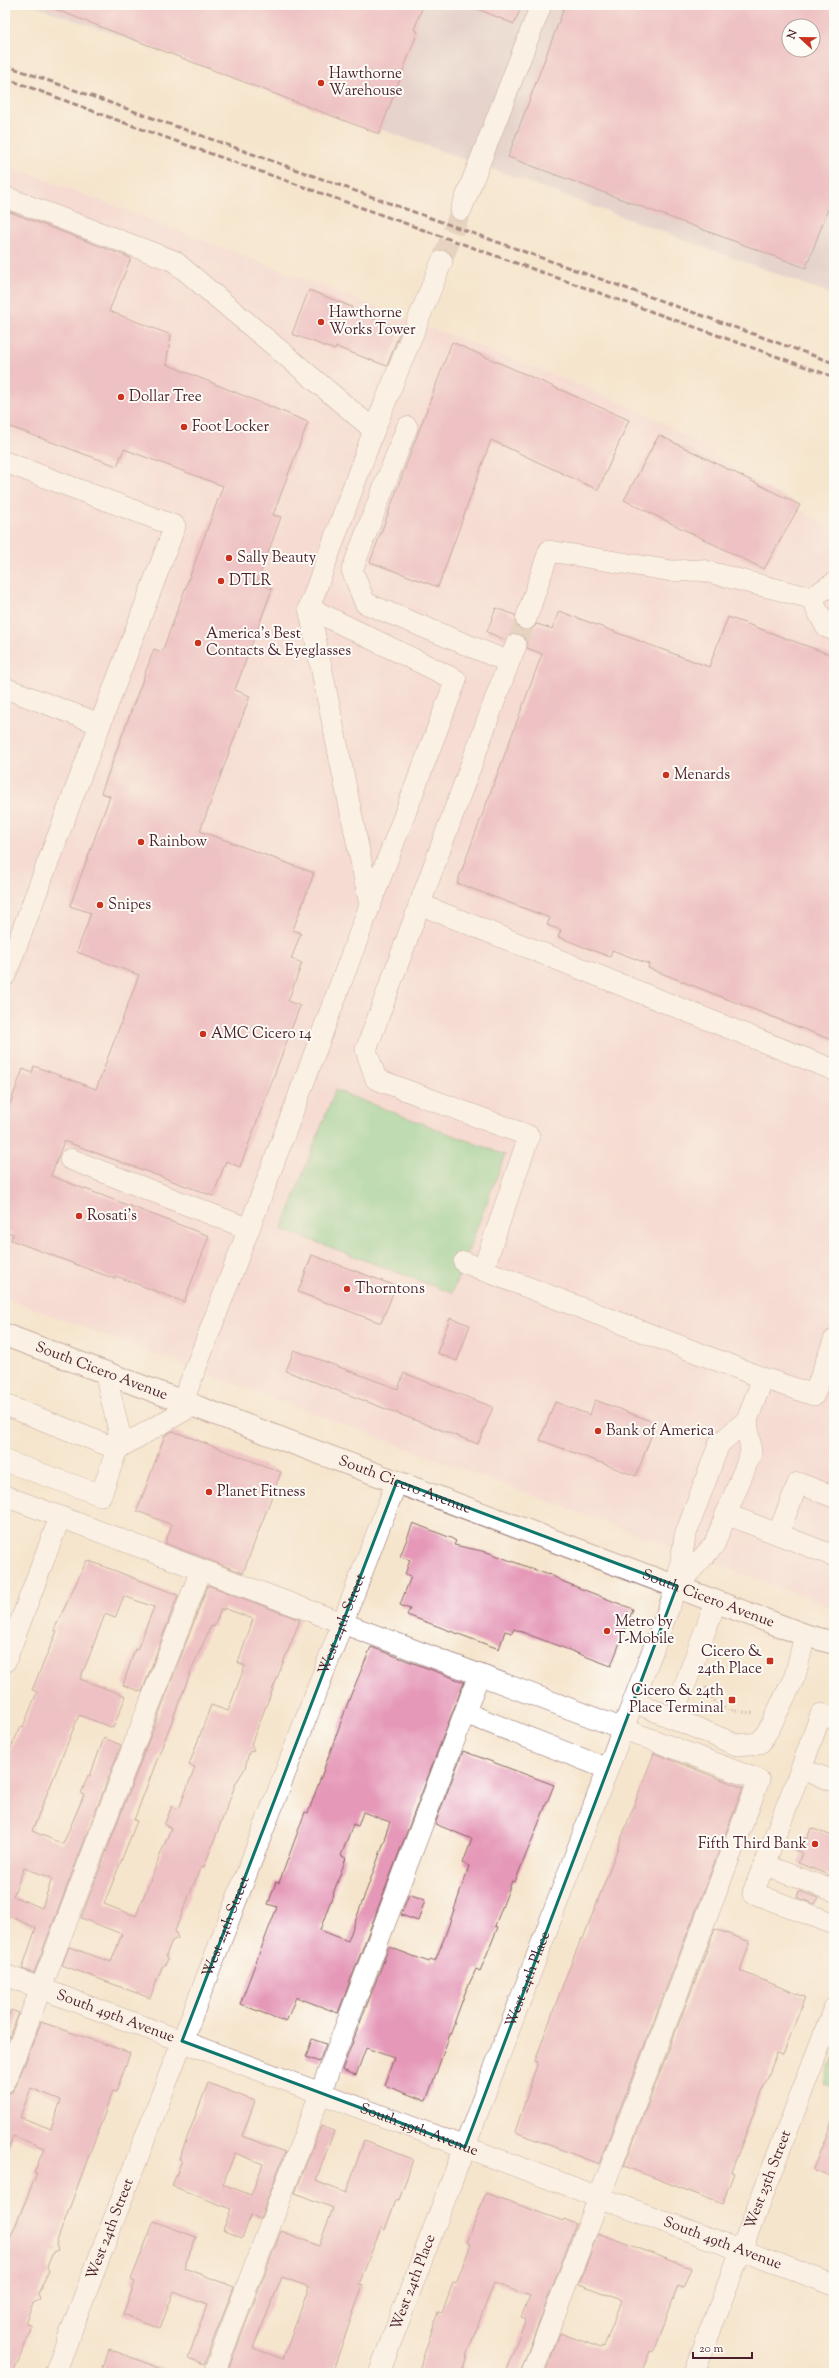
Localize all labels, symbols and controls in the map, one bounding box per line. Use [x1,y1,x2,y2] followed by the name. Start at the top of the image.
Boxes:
[781,18,821,58] north arrow
[783,27,802,43] text: N
[329,64,402,102] place label: Hawthorne Warehouse
[316,78,326,88] marker: Hawthorne Warehouse
[329,303,416,341] place label: Hawthorne Works Tower
[316,317,326,327] marker: Hawthorne Works Tower
[129,387,202,408] place label: Dollar Tree
[116,392,126,402] marker: Dollar Tree
[192,417,270,438] place label: Foot Locker
[179,422,189,432] marker: Foot Locker
[237,548,317,569] place label: Sally Beauty
[224,553,234,563] marker: Sally Beauty
[229,571,271,592] place label: DTLR
[216,576,226,586] marker: DTLR
[206,624,351,662] place label: America's Best Contacts & Eyeglasses
[193,638,203,648] marker: America's Best Contacts & Eyeglasses
[674,765,730,786] place label: Menards
[661,770,671,780] marker: Menards
[149,832,207,853] place label: Rainbow
[136,837,146,847] marker: Rainbow
[108,895,151,916] place label: Snipes
[95,900,105,910] marker: Snipes
[211,1024,312,1045] place label: AMC Cicero 14
[198,1029,208,1039] marker: AMC Cicero 14
[87,1206,137,1227] place label: Rosati's
[74,1211,84,1221] marker: Rosati's
[355,1279,425,1300] place label: Thorntons
[342,1284,352,1294] marker: Thorntons
[32,1337,171,1406] street label: South Cicero Avenue
[606,1421,714,1442] place label: Bank of America
[593,1426,603,1436] marker: Bank of America
[336,1451,474,1519] street label: South Cicero Avenue
[217,1482,306,1503] place label: Planet Fitness
[204,1487,214,1497] marker: Planet Fitness
[639,1564,777,1633] street label: South Cicero Avenue
[313,1570,371,1678] street label: West 24th Street
[615,1612,674,1650] place label: Metro by T-Mobile
[602,1626,612,1636] marker: Metro by T-Mobile
[697,1642,763,1680] place label: Cicero & 24th Place
[765,1656,775,1666] marker: Cicero & 24th Place
[629,1681,724,1719] place label: Cicero & 24th Place Terminal
[727,1695,737,1705] marker: Cicero & 24th Place Terminal
[698,1834,807,1855] place label: Fifth Third Bank
[810,1839,820,1849] marker: Fifth Third Bank
[197,1873,255,1980] street label: West 24th Street
[500,1928,556,2030] street label: West 24th Place
[53,1985,178,2048] street label: South 49th Avenue
[357,2098,481,2162] street label: South 49th Avenue
[740,2127,797,2232] street label: West 25th Street
[81,2176,139,2283] street label: West 24th Street
[660,2212,785,2275] street label: South 49th Avenue
[386,2231,441,2333] street label: West 24th Place
[693,2334,752,2360] scale bar
[699,2340,724,2358] text: 20 m

